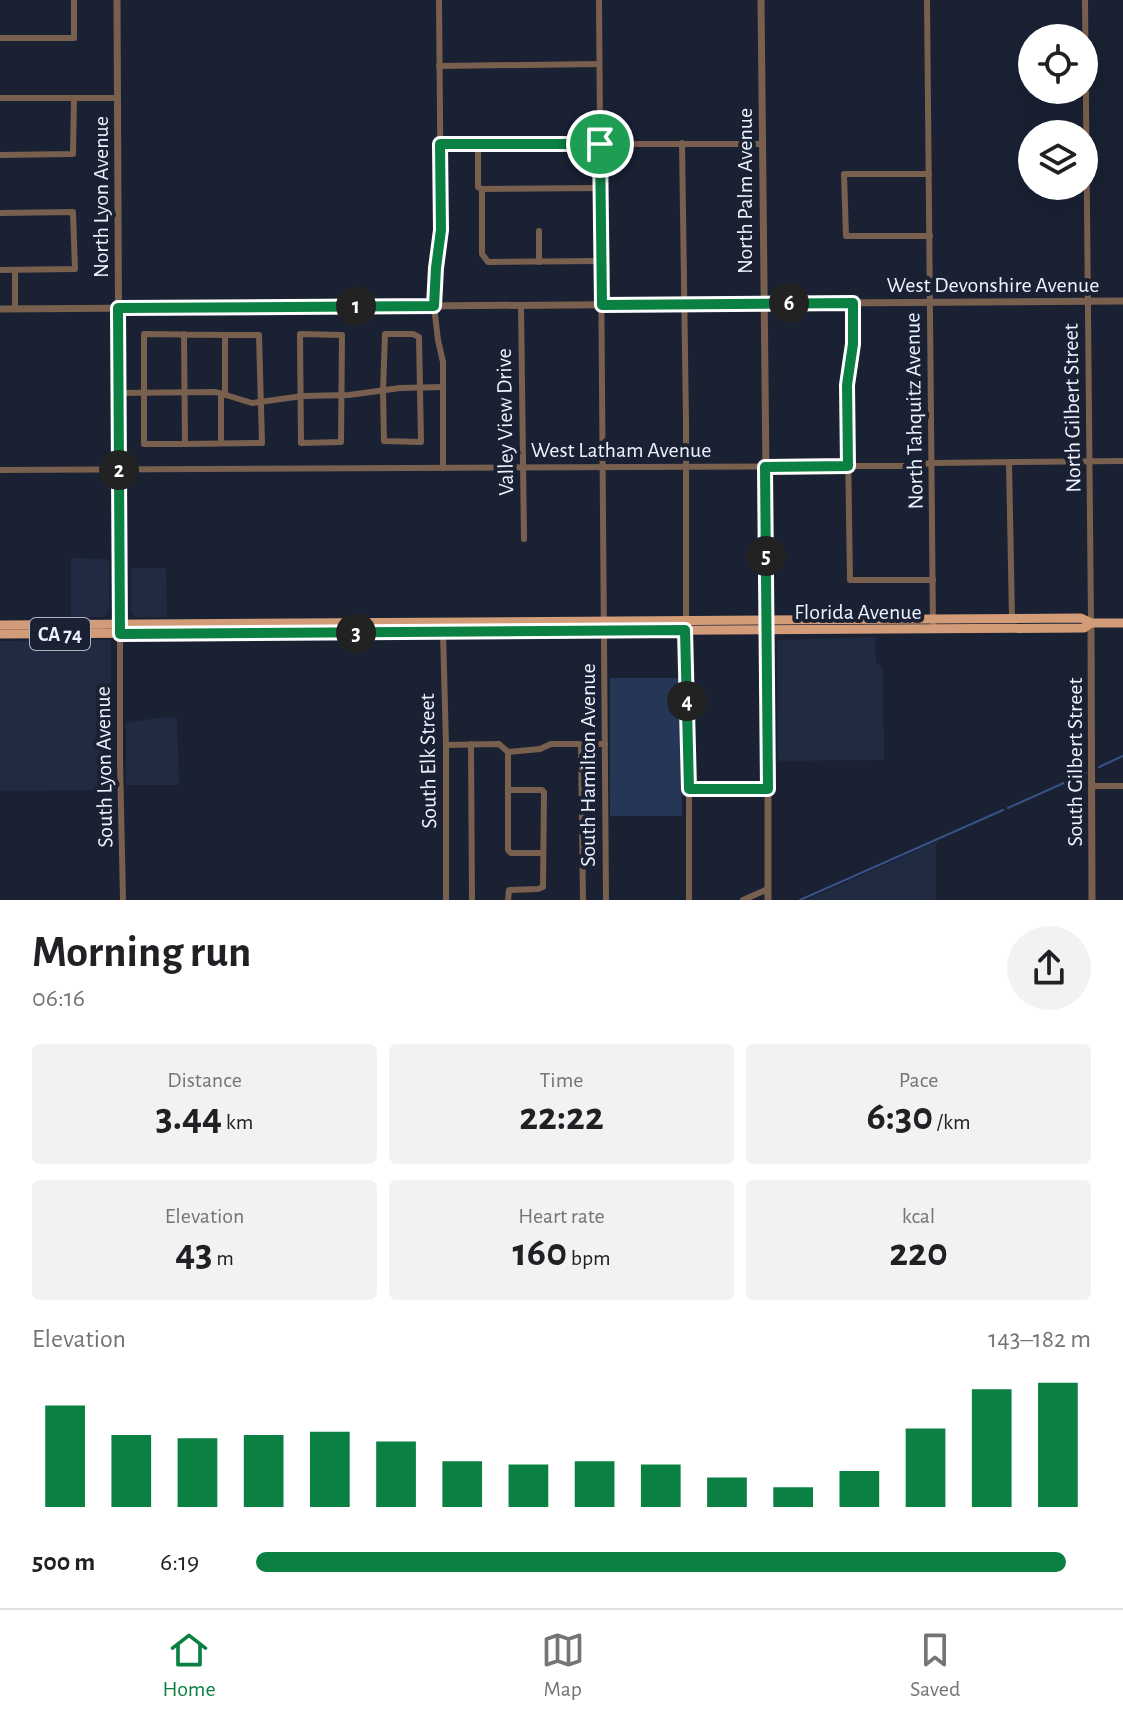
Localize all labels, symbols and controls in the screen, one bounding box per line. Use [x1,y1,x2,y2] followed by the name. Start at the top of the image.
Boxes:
[1018,24,1098,200] map controls
[1018,24,1098,104] button: locate
[734,108,756,274] street label: North Palm Avenue
[566,110,634,178] pin
[90,116,112,278] street label: North Lyon Avenue
[1018,120,1098,200] button: layers
[578,122,622,166] icon: arrive
[887,274,1099,296] street label: West Devonshire Avenue
[769,283,809,323] pin: 6
[336,286,376,326] pin: 1
[784,292,794,314] text: 6
[352,295,360,317] text: 1
[901,312,927,510] street label: North Tahquitz Avenue
[1060,323,1084,493] street label: North Gilbert Street
[493,348,517,496] street label: Valley View Drive
[531,439,711,461] street label: West Latham Avenue
[99,450,139,490] pin: 2
[114,459,124,481] text: 2
[746,536,786,576] pin: 5
[761,545,771,567] text: 5
[794,601,922,623] street label: Florida Avenue
[336,613,376,653] pin: 3
[30,618,90,650] road number: CA 74
[351,622,361,644] text: 3
[577,663,599,867] street label: South Hamilton Avenue
[1064,677,1086,847] street label: South Gilbert Street
[667,681,707,721] pin: 4
[92,686,116,848] street label: South Lyon Avenue
[681,690,693,712] text: 4
[416,693,440,829] street label: South Elk Street
[1007,926,1091,1010] button: share
[32,931,251,975] text: Morning run
[32,985,85,1011] text: 06:16
[167,1069,242,1091] text: Distance
[540,1069,583,1091] text: Time
[899,1069,938,1091] text: Pace
[156,1097,222,1137] text: 3.44
[519,1097,604,1137] text: 22:22
[866,1097,933,1137] text: 6:30
[222,1111,253,1133] text: km
[933,1111,971,1133] text: /km
[165,1205,244,1227] text: Elevation
[518,1205,605,1227] text: Heart rate
[902,1205,935,1227] text: kcal
[175,1233,213,1273] text: 43
[512,1233,567,1273] text: 160
[889,1233,948,1273] text: 220
[213,1247,234,1269] text: m
[567,1247,611,1269] text: bpm
[32,1326,126,1352] text: Elevation
[988,1326,1091,1352] text: 143–182 m
[32,1549,95,1575] text: 500 m
[160,1549,199,1575] text: 6:19
[163,1628,216,1702] tab: Home
[541,1628,585,1702] tab: Map
[910,1628,960,1702] tab: Saved

